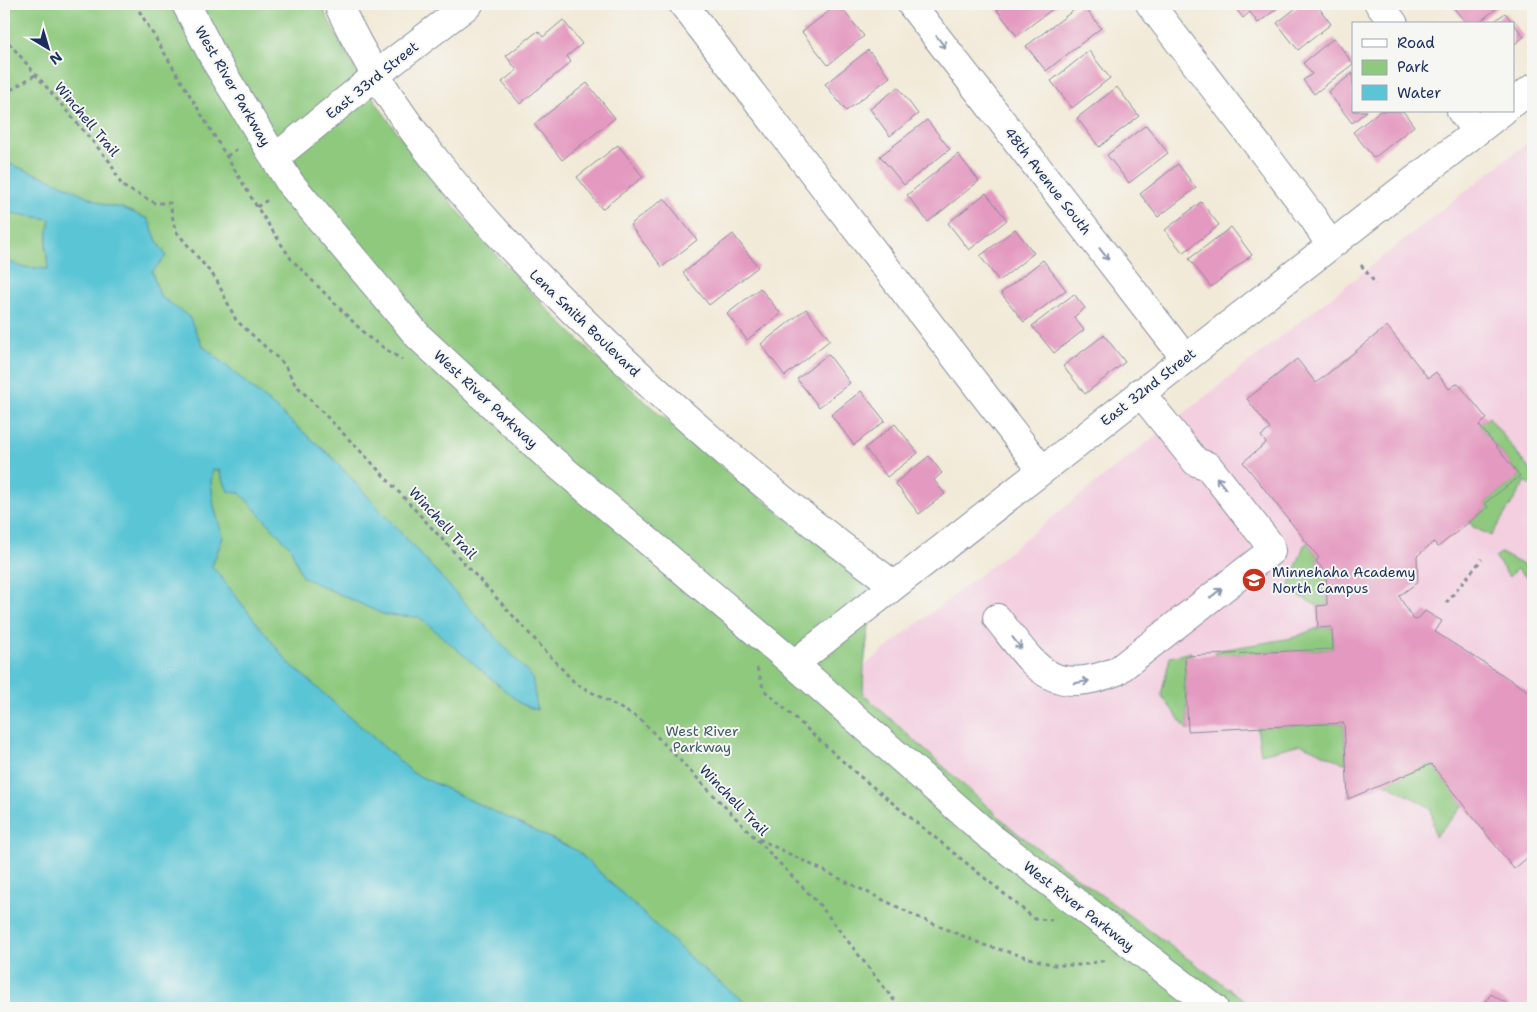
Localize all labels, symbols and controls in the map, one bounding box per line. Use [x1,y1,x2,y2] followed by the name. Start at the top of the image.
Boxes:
[22,22,72,72] north arrow
[191,22,275,150] street label: West River Parkway
[1352,22,1514,112] legend
[1397,33,1435,53] text: Road
[935,35,946,48] one-way arrow
[322,37,422,123] street label: East 33rd Street
[46,48,66,69] text: N
[1397,57,1429,77] text: Park
[51,78,124,161] street label: Winchell Trail
[1397,83,1441,103] text: Water
[1000,124,1096,238] street label: 48th Avenue South
[1099,247,1110,260] one-way arrow
[526,265,644,381] street label: Lena Smith Boulevard
[1097,344,1199,430] street label: East 32nd Street
[430,346,542,452] street label: West River Parkway
[1216,477,1227,490] one-way arrow
[405,483,481,563] street label: Winchell Trail
[1272,563,1416,597] place label: Minnehaha Academy North Campus
[1241,567,1267,593] school or university icon: Minnehaha Academy North Campus
[1210,588,1223,599] one-way arrow
[1012,636,1023,649] one-way arrow
[1074,676,1090,686] one-way arrow
[665,722,739,756] park label: West River Parkway
[696,761,773,840] street label: Winchell Trail
[1020,857,1138,955] street label: West River Parkway

